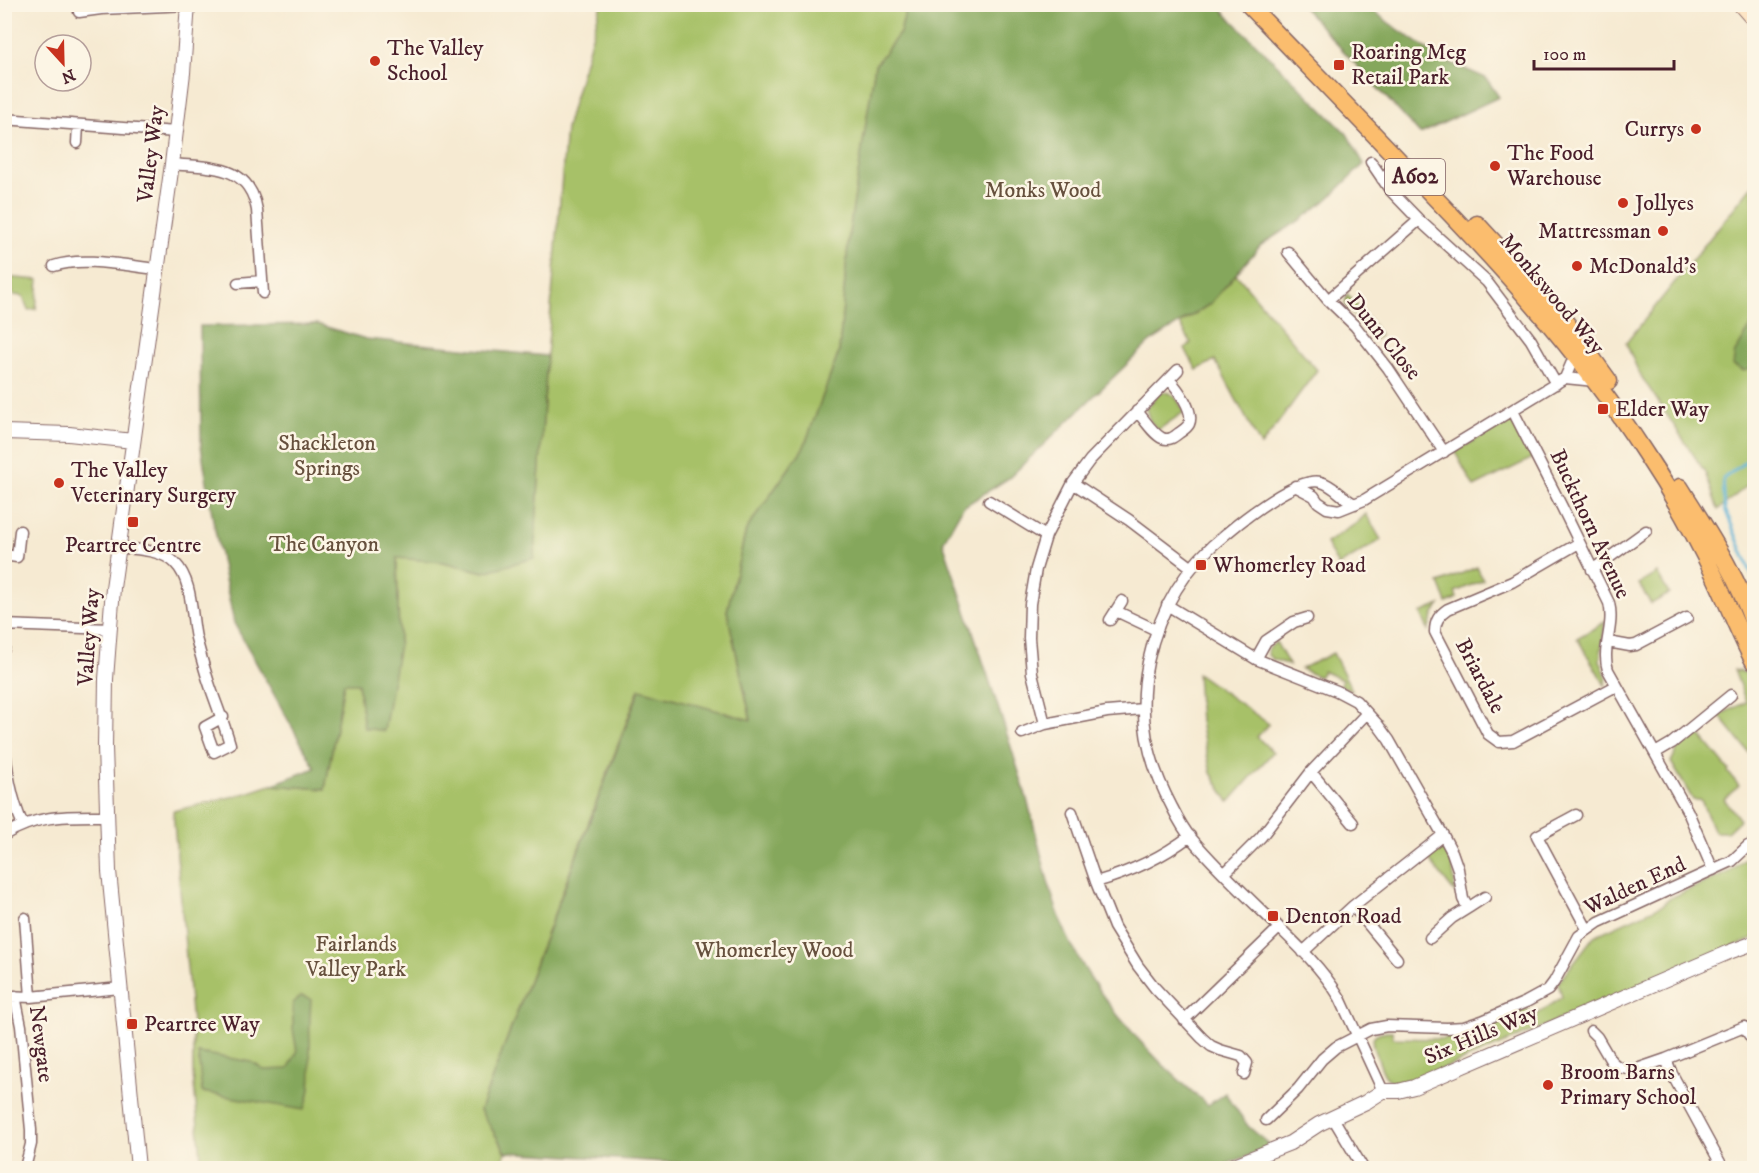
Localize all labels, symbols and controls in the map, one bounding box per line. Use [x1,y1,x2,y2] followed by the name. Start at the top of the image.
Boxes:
[33,33,93,93] north arrow
[1534,33,1674,71] scale bar
[387,35,484,87] place label: The Valley School
[1351,39,1466,91] place label: Roaring Meg Retail Park
[1543,44,1586,66] text: 100 m
[368,54,382,68] marker: The Valley School
[1332,58,1346,72] marker: Roaring Meg Retail Park
[58,64,78,88] text: N
[132,103,170,205] street label: Valley Way
[1625,116,1684,143] place label: Currys
[1689,122,1703,136] marker: Currys
[1506,140,1602,192] place label: The Food Warehouse
[1385,159,1445,195] road number: A602
[1488,159,1502,173] marker: The Food Warehouse
[985,177,1101,204] park label: Monks Wood
[1633,190,1694,217] place label: Jollyes
[1616,196,1630,210] marker: Jollyes
[1538,218,1651,245] place label: Mattressman
[1656,224,1670,238] marker: Mattressman
[1493,228,1611,361] street label: Monkswood Way
[1589,253,1696,280] place label: McDonald's
[1570,259,1584,273] marker: McDonald's
[1341,288,1427,386] street label: Dunn Close
[1615,396,1709,423] place label: Elder Way
[1596,402,1610,416] marker: Elder Way
[278,430,376,482] park label: Shackleton Springs
[1544,445,1636,603] street label: Buckthorn Avenue
[70,457,236,509] place label: The Valley Veterinary Surgery
[52,476,66,490] marker: The Valley Veterinary Surgery
[126,515,140,529] marker: Peartree Centre
[269,531,379,558] park label: The Canyon
[65,532,201,559] place label: Peartree Centre
[1212,552,1366,579] place label: Whomerley Road
[1194,558,1208,572] marker: Whomerley Road
[72,587,106,688] street label: Valley Way
[1449,634,1511,718] street label: Briardale
[1579,851,1690,922] street label: Walden End
[1285,903,1401,930] place label: Denton Road
[1266,909,1280,923] marker: Denton Road
[305,931,406,983] park label: Fairlands Valley Park
[694,937,853,964] park label: Whomerley Wood
[1420,999,1542,1071] street label: Six Hills Way
[23,1004,59,1084] street label: Newgate
[144,1011,260,1038] place label: Peartree Way
[125,1017,139,1031] marker: Peartree Way
[1560,1059,1697,1111] place label: Broom Barns Primary School
[1541,1078,1555,1092] marker: Broom Barns Primary School

